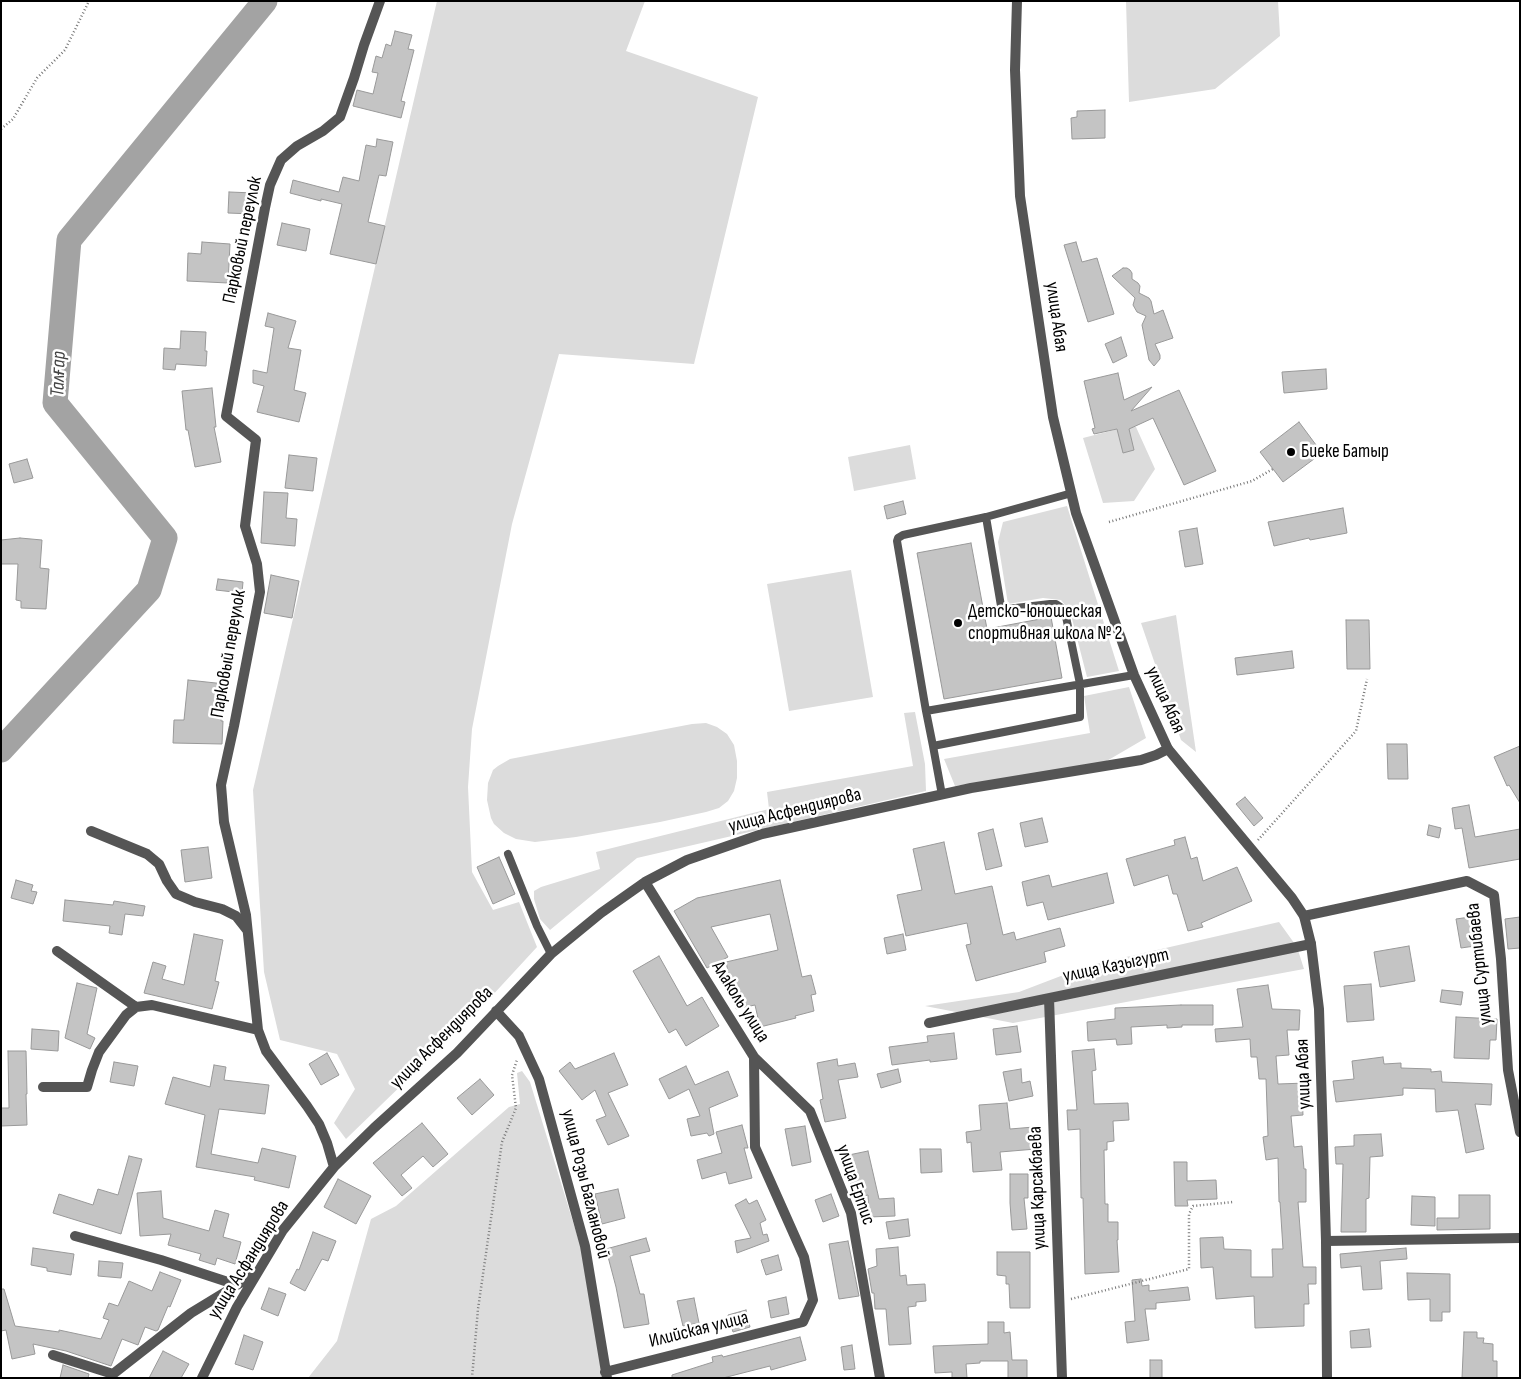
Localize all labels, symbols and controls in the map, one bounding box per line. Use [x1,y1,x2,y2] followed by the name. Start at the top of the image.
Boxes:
[218,174,268,306] street label: Парковый переулок
[1040,280,1072,354] street label: улица Абая
[46,351,72,397] water label: Талғар
[1301,441,1389,463] place label: Биеке Батыр
[1285,446,1297,458] marker: Биеке Батыр
[207,588,251,720] street label: Парковый переулок
[968,601,1122,645] place label: Детско-юношеская спортивная школа № 2
[952,617,964,629] marker: Детско-юношеская спортивная школа № 2
[1140,663,1190,737] street label: улица Абая
[726,783,864,839] street label: улица Асфендиярова
[1462,902,1498,1026] street label: улица Суртибаева
[1061,944,1171,988] street label: улица Казыгурт
[706,957,774,1047] street label: Алаколь улица
[386,982,498,1094] street label: улица Асфендиярова
[1291,1038,1317,1110] street label: улица Абая
[555,1107,615,1261] street label: улица Розы Баглановой
[1024,1126,1052,1250] street label: улица Карсакбаева
[831,1142,879,1228] street label: улица Ертис
[203,1196,295,1324] street label: улица Асфандиярова
[647,1307,751,1353] street label: Илийская улица

